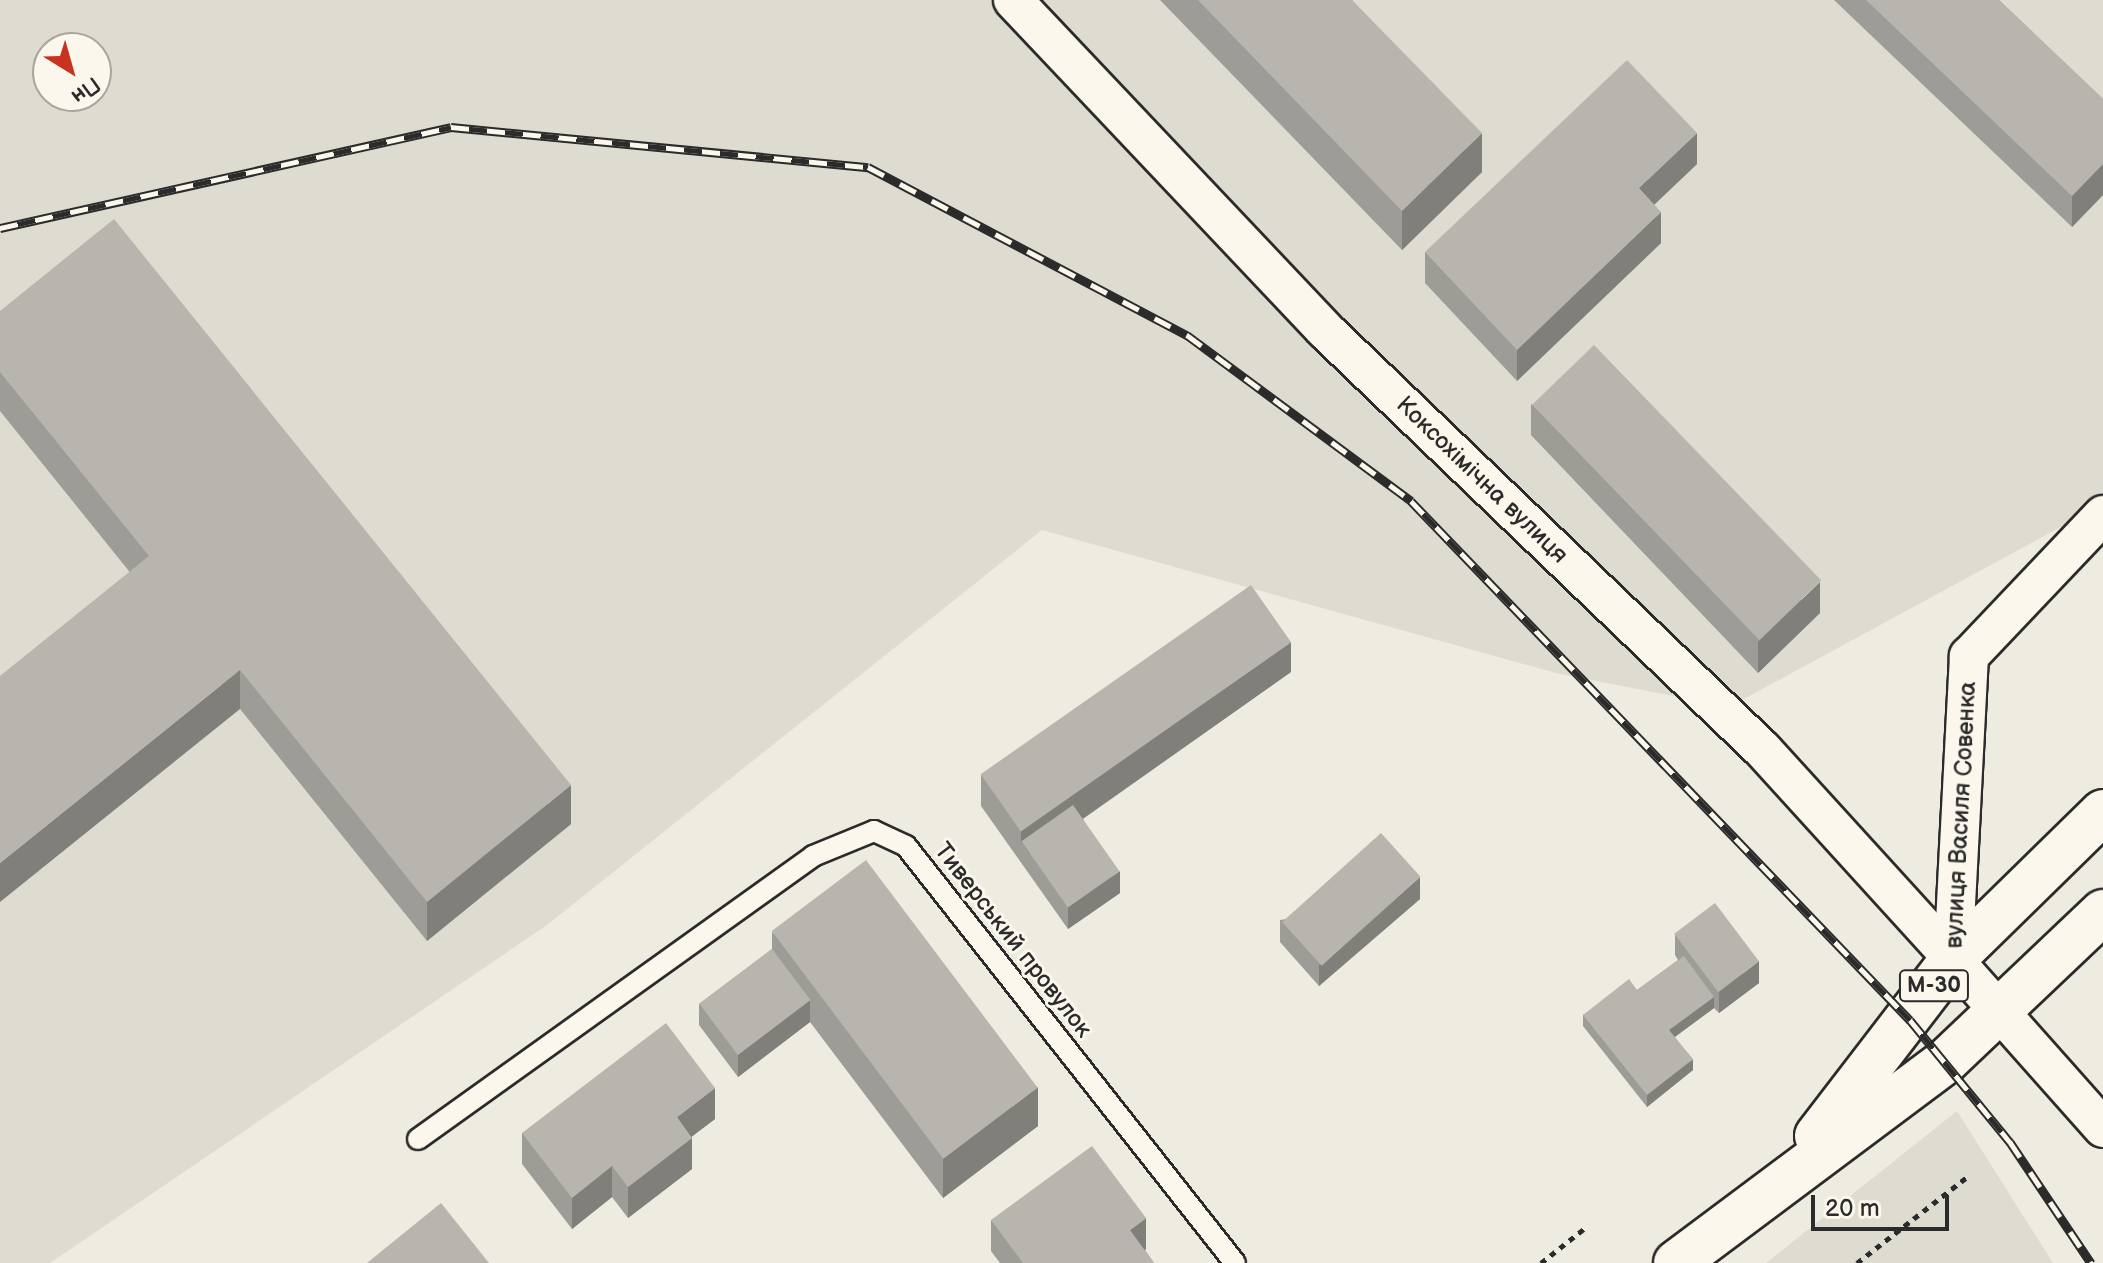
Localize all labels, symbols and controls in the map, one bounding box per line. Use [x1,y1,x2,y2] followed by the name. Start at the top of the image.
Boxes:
[32,32,112,112] north arrow
[66,70,105,110] text: Пн
[1390,391,1574,569] street label: Коксохімічна вулиця
[1940,681,1982,949] street label: вулиця Василя Совенка
[928,837,1098,1043] street label: Тиверський провулок
[1898,968,1970,1004] road number: М-30
[1815,1179,1953,1229] scale bar
[1825,1194,1880,1223] text: 20 m

